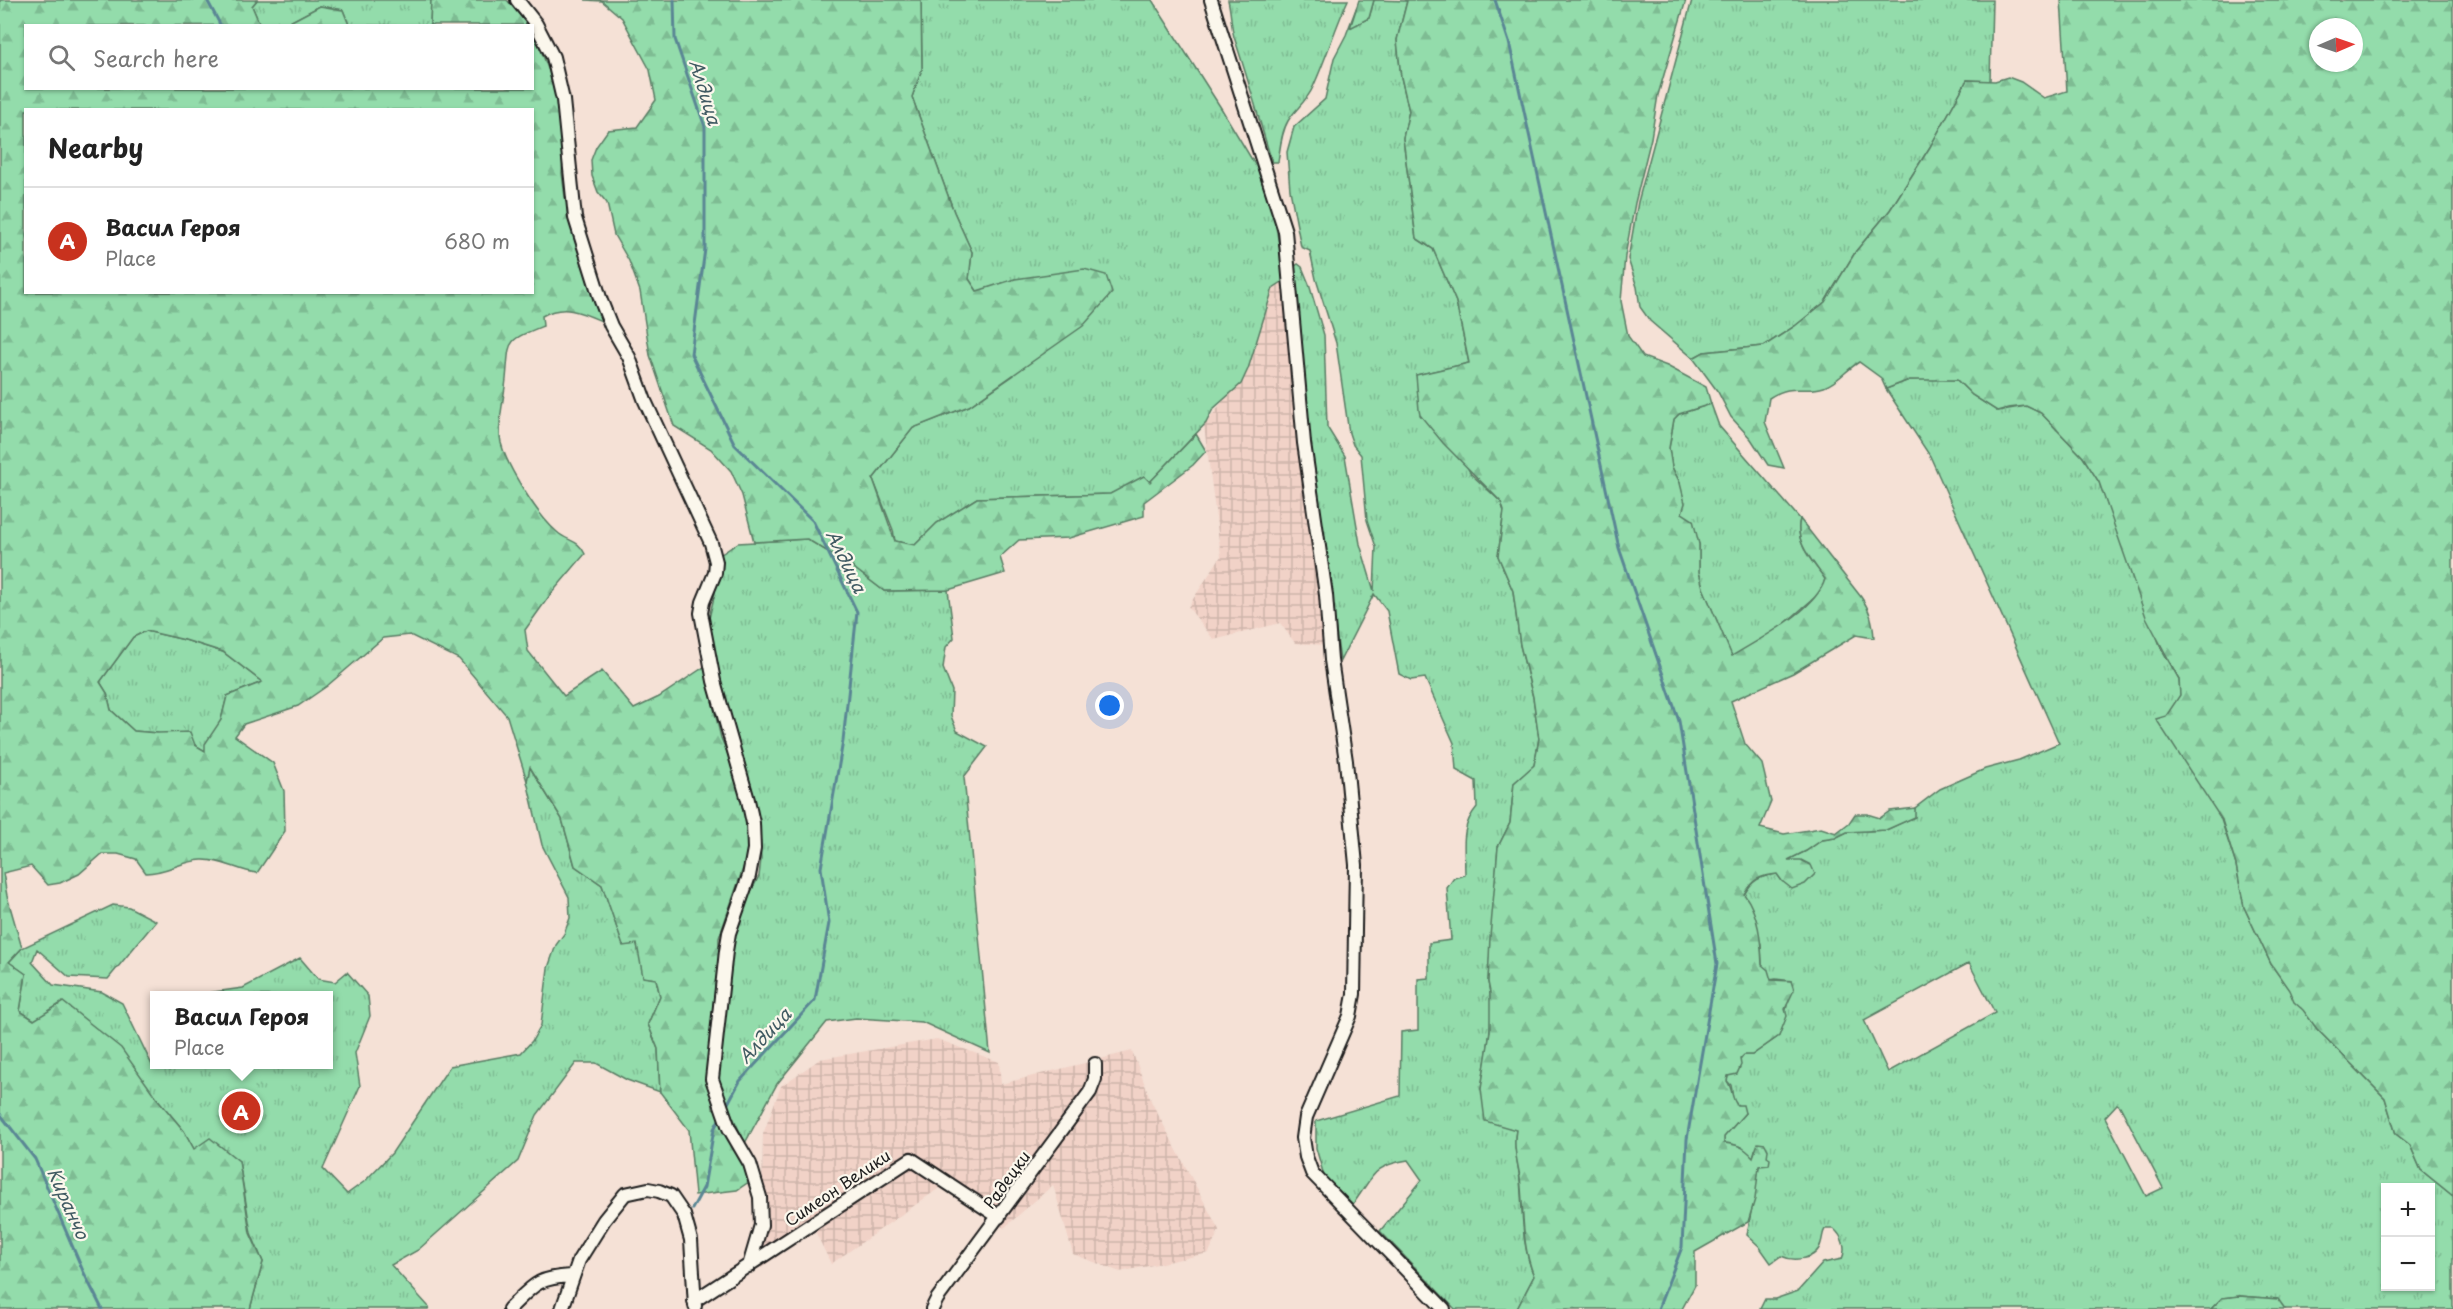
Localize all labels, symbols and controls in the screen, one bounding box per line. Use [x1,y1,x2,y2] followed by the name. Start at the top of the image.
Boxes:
[2309,18,2363,72] north arrow
[24,24,534,90] search box
[45,41,78,74] icon: search
[93,41,219,74] text: Search here
[683,56,729,129] water label: Алдица
[48,128,143,167] text: Nearby
[105,210,241,243] text: Васил Героя
[60,226,75,256] text: A
[444,226,510,256] text: 680 m
[105,243,156,273] text: Place
[820,525,874,598] water label: Алдица
[1095,691,1124,720] your location
[150,991,333,1069] popup
[174,999,309,1032] text: Васил Героя
[731,1001,797,1069] water label: Алдица
[174,1032,225,1062] text: Place
[222,1088,260,1134] pin: A
[779,1143,895,1231] street label: Симеон Велики
[977,1145,1035,1213] street label: Радецки
[41,1163,97,1244] water label: Киранчо
[2381,1183,2435,1291] map controls
[2381,1183,2435,1237] button: +
[2381,1237,2435,1291] button: −

